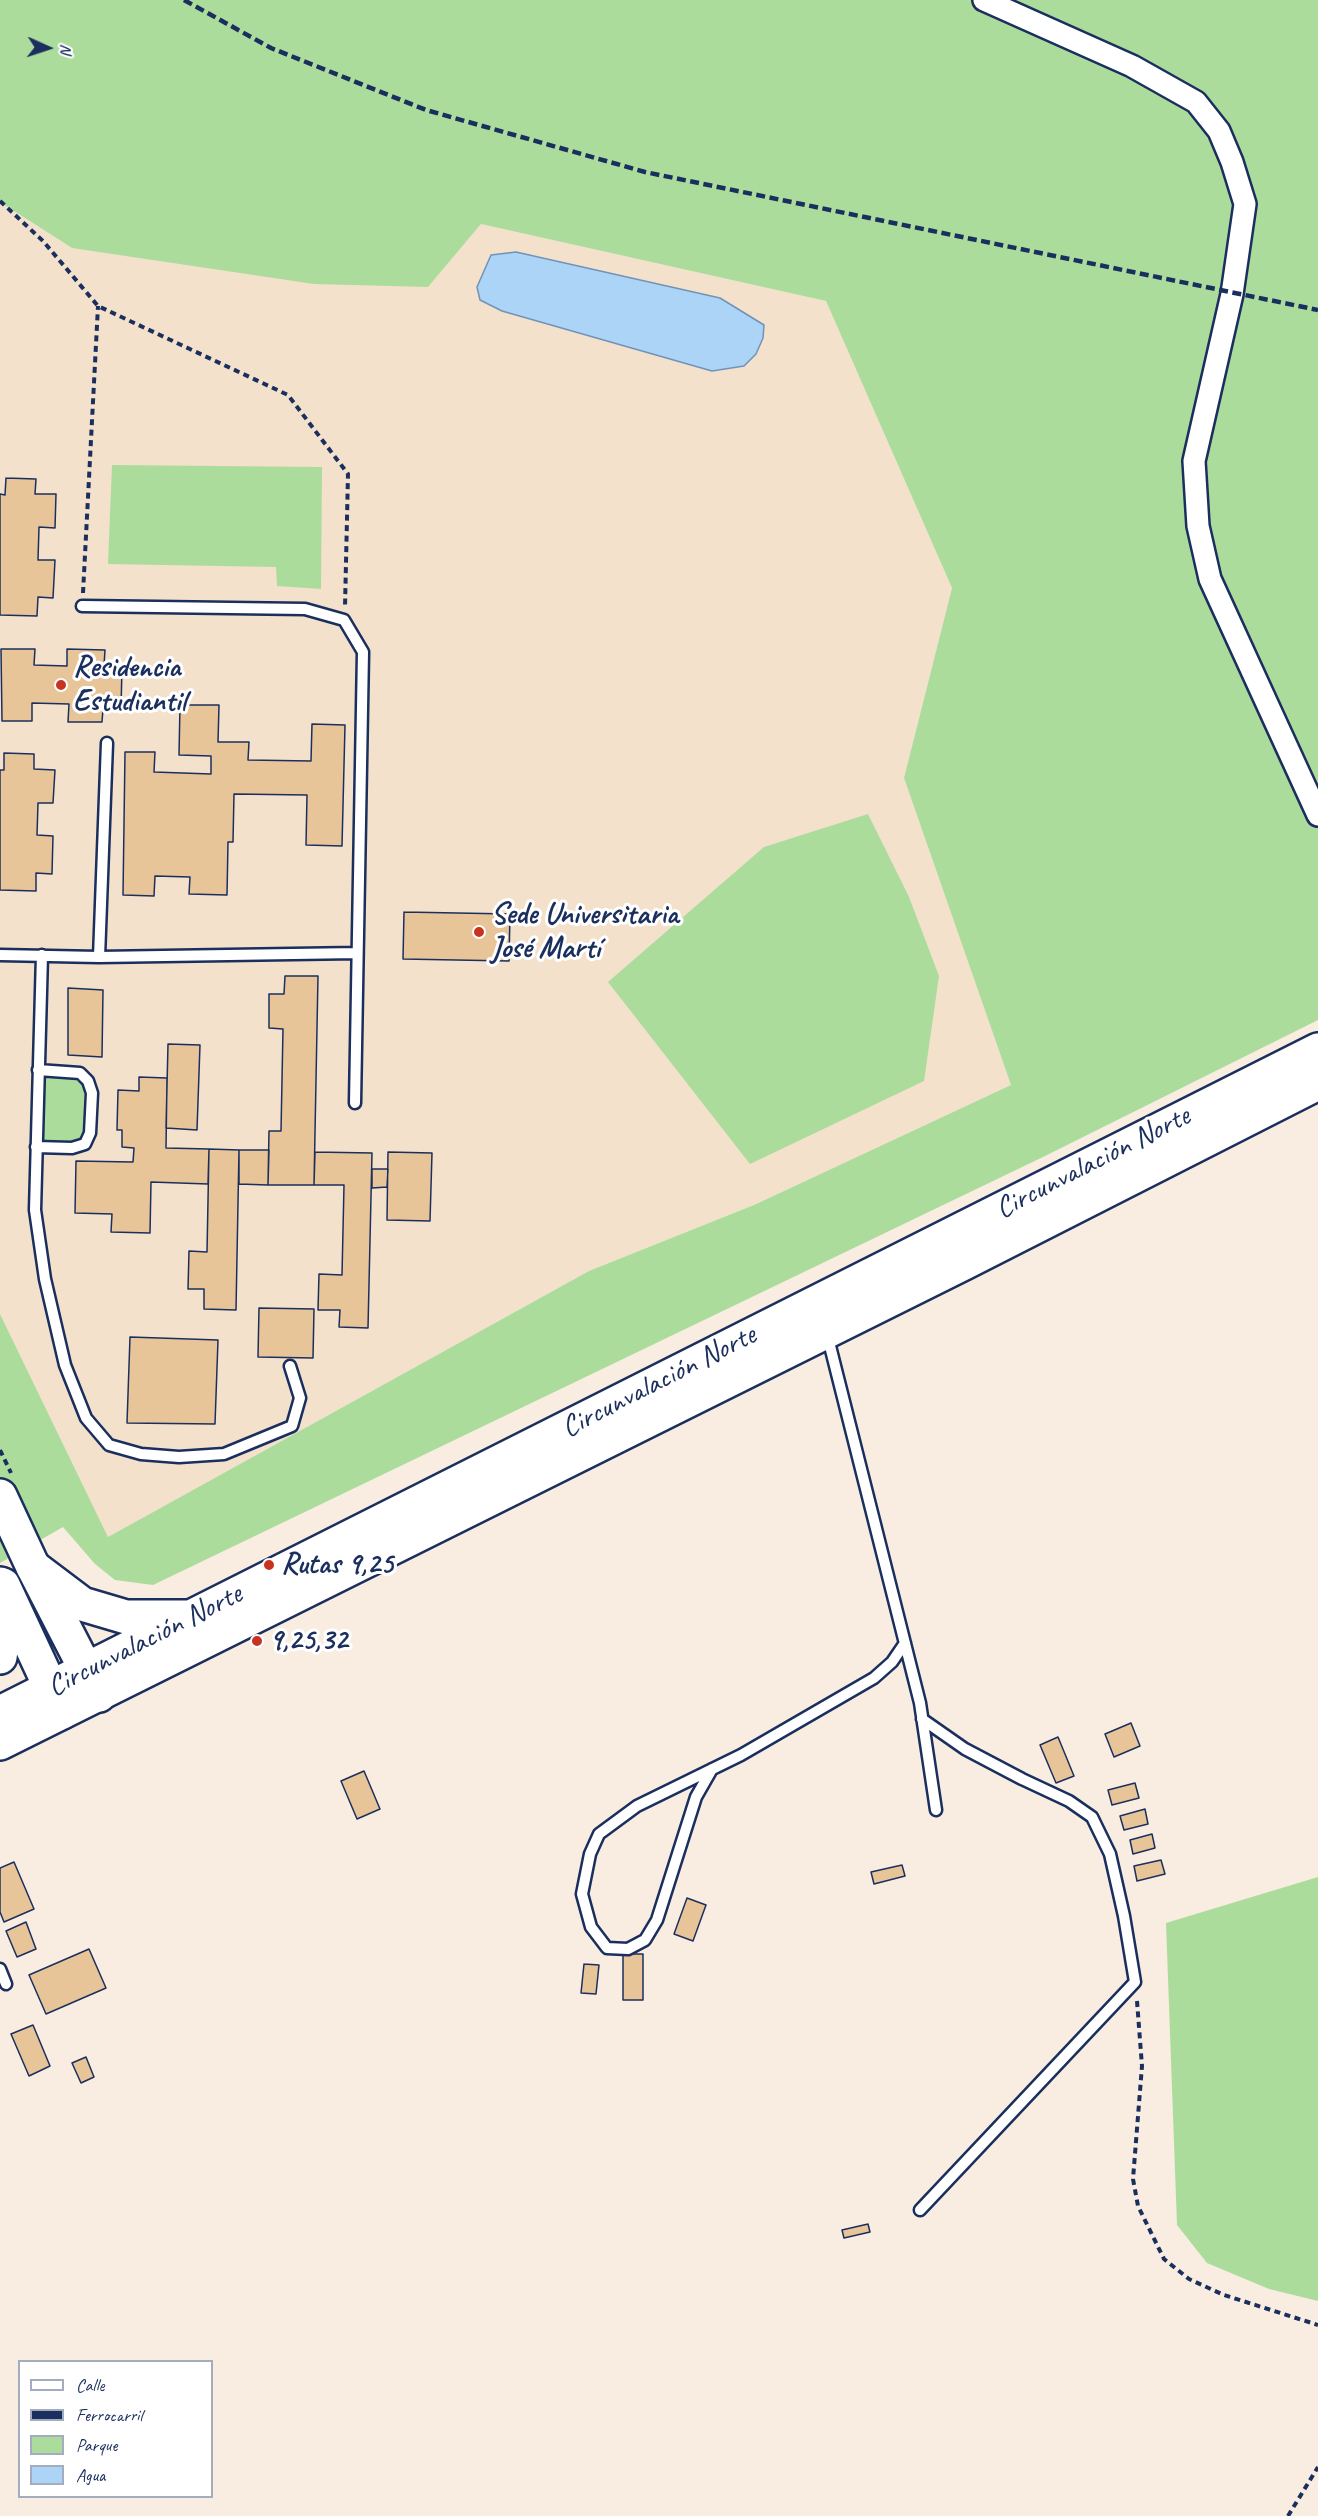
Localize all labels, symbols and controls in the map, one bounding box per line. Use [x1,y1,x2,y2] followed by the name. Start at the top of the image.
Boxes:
[18,18,78,78] north arrow
[56,43,76,54] text: N
[73,650,186,720] place label: Residencia Estudiantil
[54,678,68,692] marker: Residencia Estudiantil
[491,897,678,968] place label: Sede Universitaria José Martí
[472,925,486,939] marker: Sede Universitaria José Martí
[990,1099,1196,1227] street label: Circunvalación Norte
[556,1318,762,1446] street label: Circunvalación Norte
[281,1547,393,1583] place label: Rutas 9,25
[262,1558,276,1572] marker: Rutas 9,25
[42,1577,248,1705] street label: Circunvalación Norte
[269,1623,348,1659] place label: 9,25,32
[250,1634,264,1648] marker: 9,25,32
[18,2360,213,2498] legend
[76,2374,104,2396] text: Calle
[76,2404,143,2426] text: Ferrocarril
[76,2434,117,2456] text: Parque
[76,2464,105,2486] text: Agua

